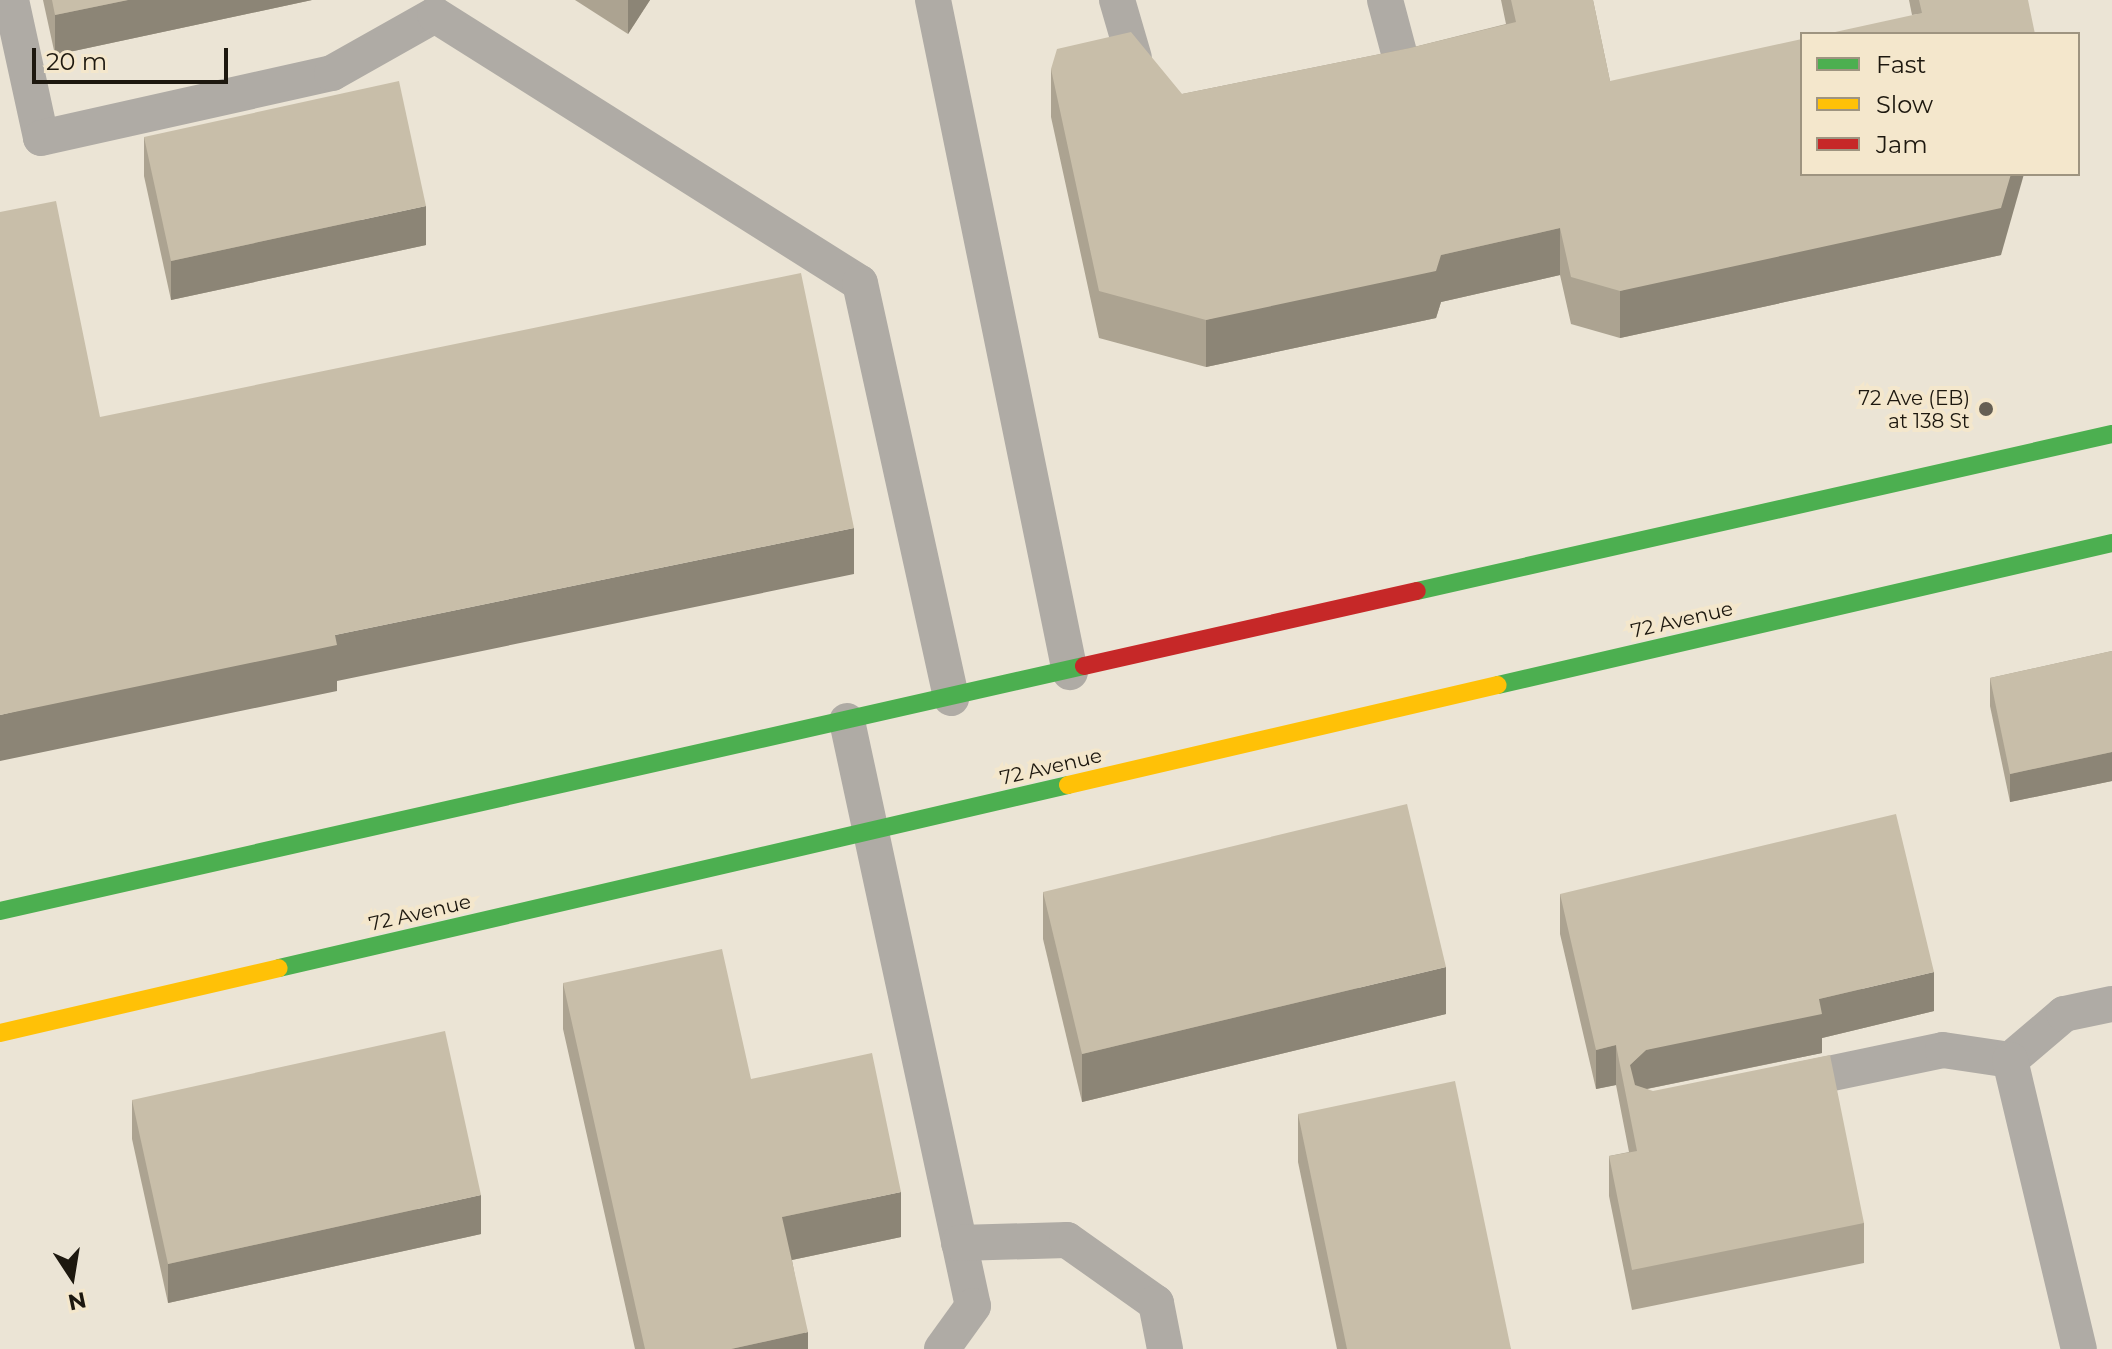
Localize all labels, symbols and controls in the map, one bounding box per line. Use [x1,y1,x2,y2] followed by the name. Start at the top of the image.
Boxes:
[36,32,232,82] scale bar
[1800,32,2080,176] legend
[46,47,107,76] text: 20 m
[1876,50,1926,79] text: Fast
[1876,90,1933,119] text: Slow
[1876,130,1928,159] text: Jam
[1858,386,1970,433] place label: 72 Ave (EB) at 138 St
[1977,400,1995,418] marker: 72 Ave (EB) at 138 St
[1629,597,1735,643] street label: 72 Avenue
[998,744,1104,790] street label: 72 Avenue
[367,890,473,936] street label: 72 Avenue
[32,1237,112,1317] north arrow
[66,1286,89,1316] text: N

